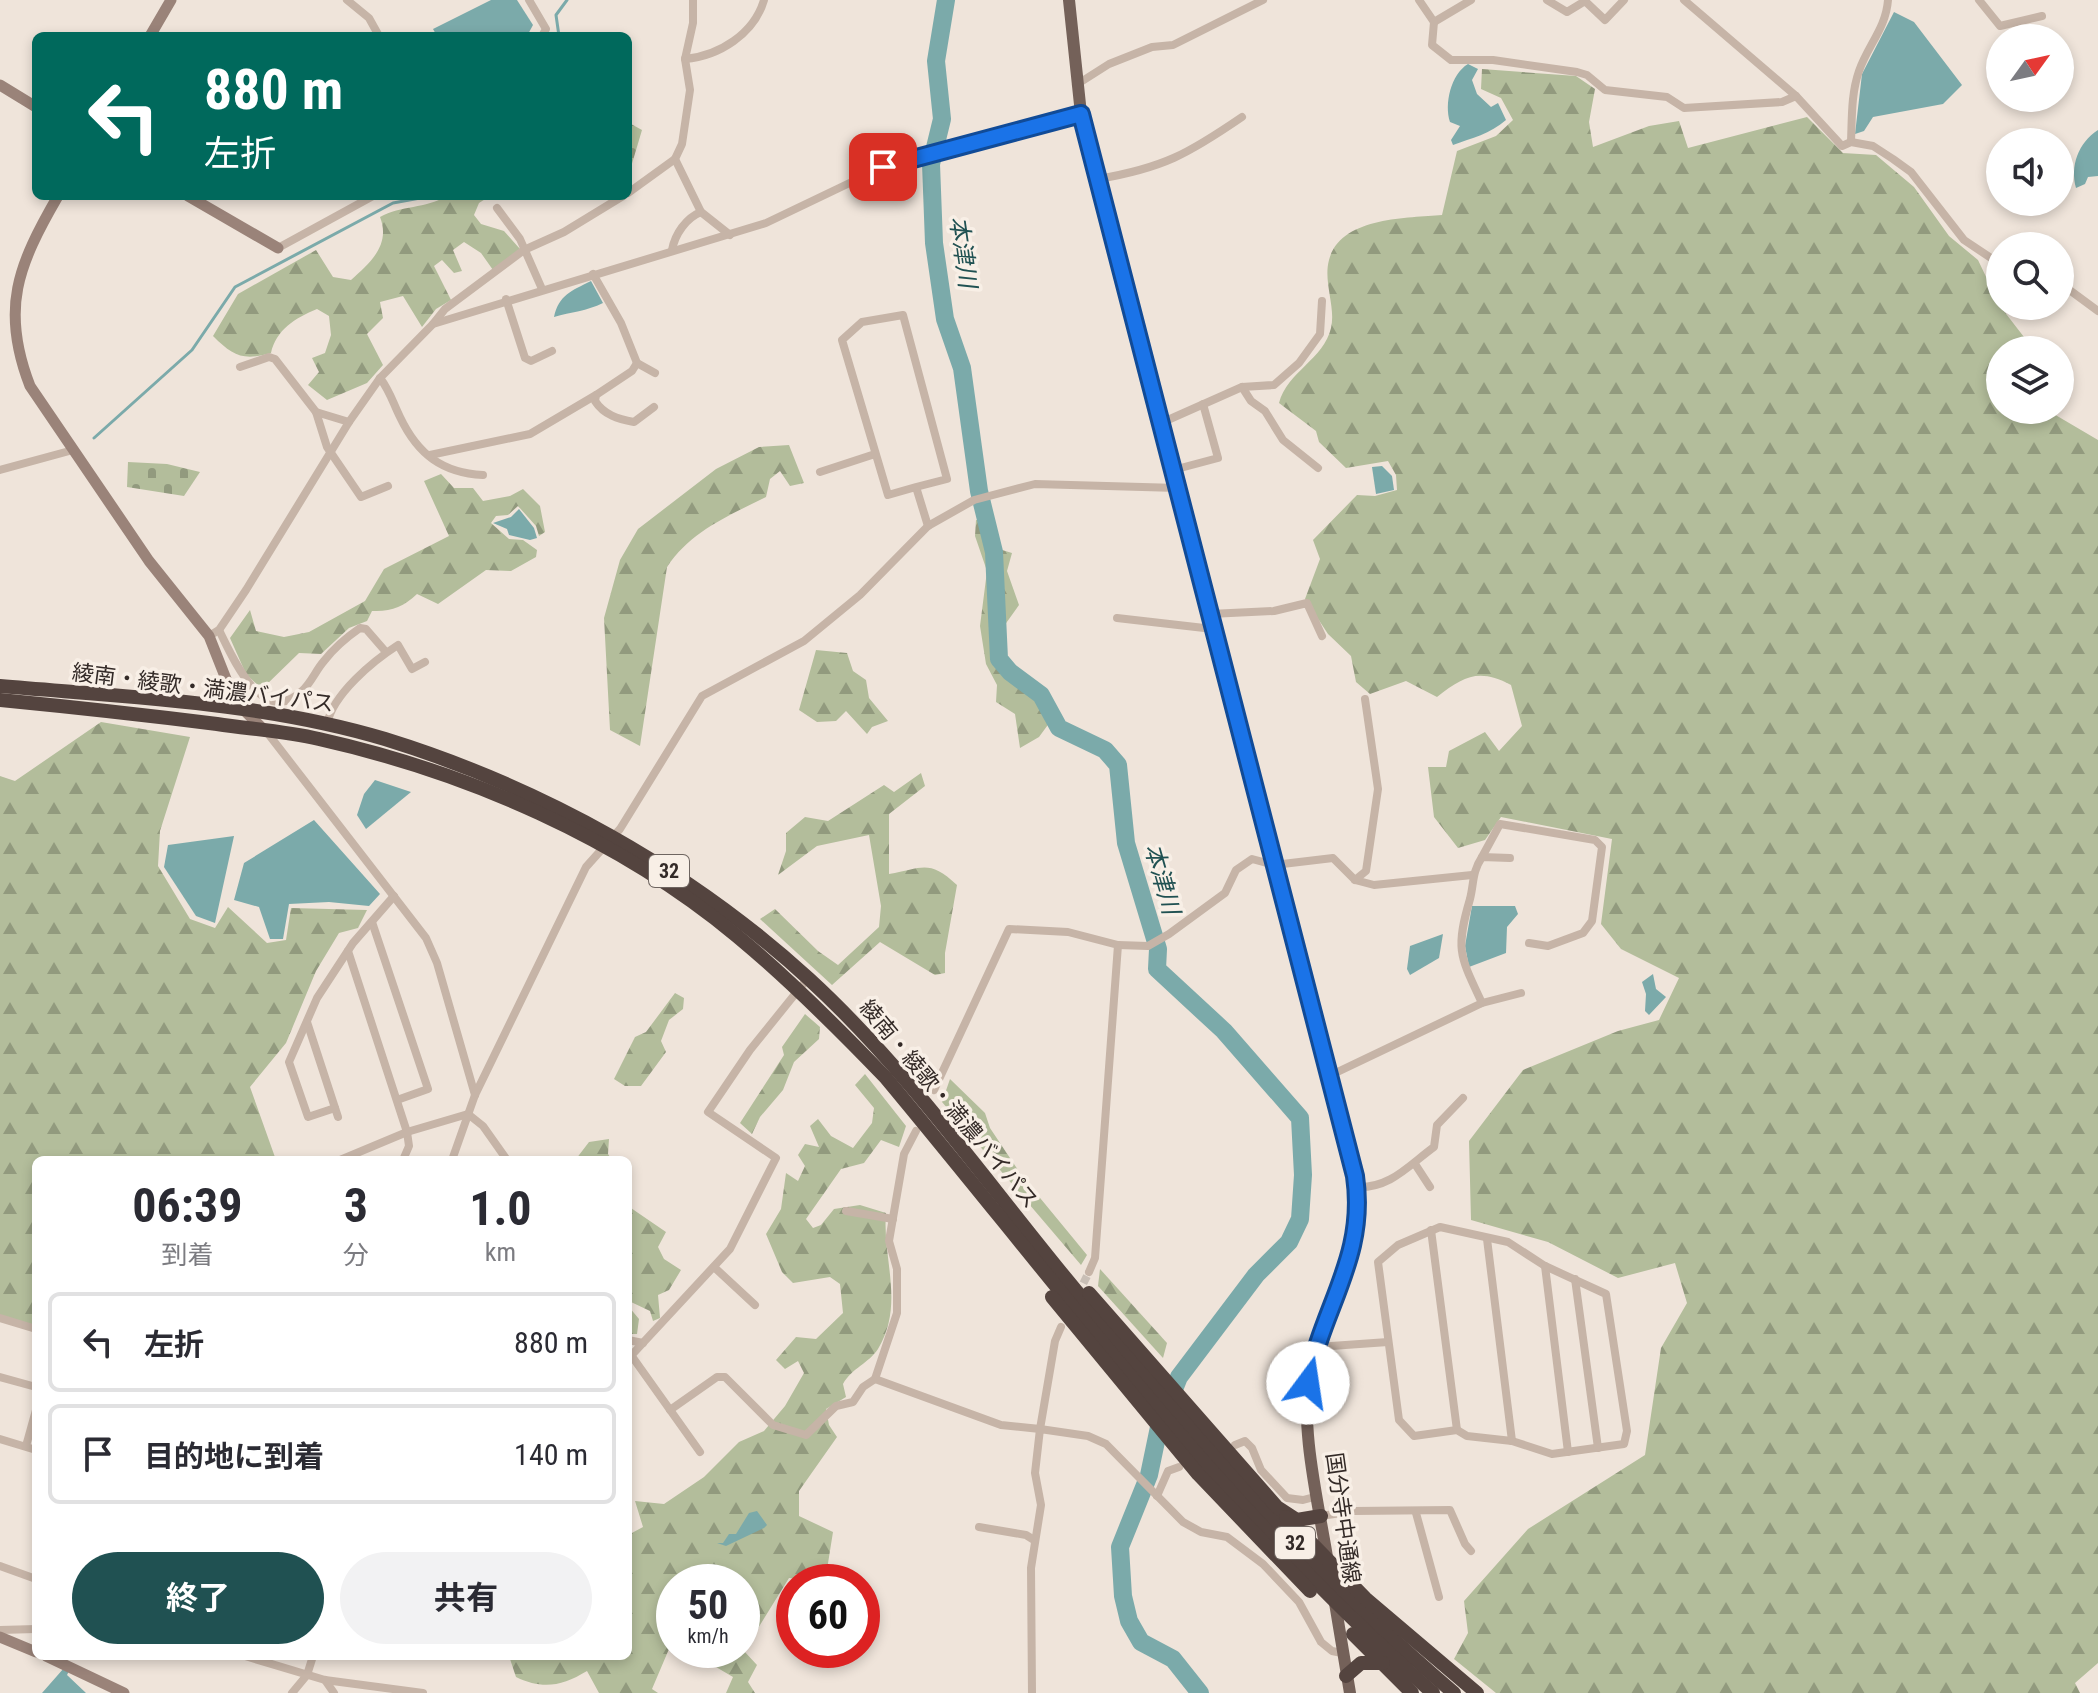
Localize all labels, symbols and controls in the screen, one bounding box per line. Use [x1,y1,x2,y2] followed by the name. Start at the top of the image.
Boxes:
[1986,24,2074,112] north arrow
[1986,24,2074,424] map controls
[204,57,343,123] text: 880 m
[72,64,176,168] icon: left
[1986,128,2074,216] button: sound
[204,133,276,175] text: 左折
[849,133,917,201] pin
[861,145,905,189] icon: arrive
[944,214,982,293] water label: 本津川
[1986,232,2074,320] button: search
[1986,336,2074,424] button: layers
[71,660,335,716] street label: 綾南・綾歌・満濃バイパス
[1139,841,1186,920] water label: 本津川
[649,855,689,887] road number: 32
[855,995,1043,1213] street label: 綾南・綾歌・満濃バイパス
[132,1177,242,1234] text: 06:39
[344,1177,368,1234] text: 3
[469,1180,532,1237] text: 1.0
[485,1237,516,1267] text: km
[161,1240,213,1270] text: 到着
[343,1240,369,1270] text: 分
[76,1320,120,1364] icon: left
[514,1325,588,1360] text: 880 m
[144,1327,204,1362] text: 左折
[1266,1341,1350,1425] position arrow
[76,1432,120,1476] icon: arrive
[514,1437,588,1472] text: 140 m
[144,1439,324,1474] text: 目的地に到着
[1321,1451,1365,1585] street label: 国分寺中通線
[1275,1527,1315,1559] road number: 32
[72,1552,324,1644] button: 終了
[340,1552,592,1644] button: 共有
[776,1564,880,1668] speed limit sign: 60
[688,1582,728,1629] text: 50
[687,1624,729,1648] text: km/h

